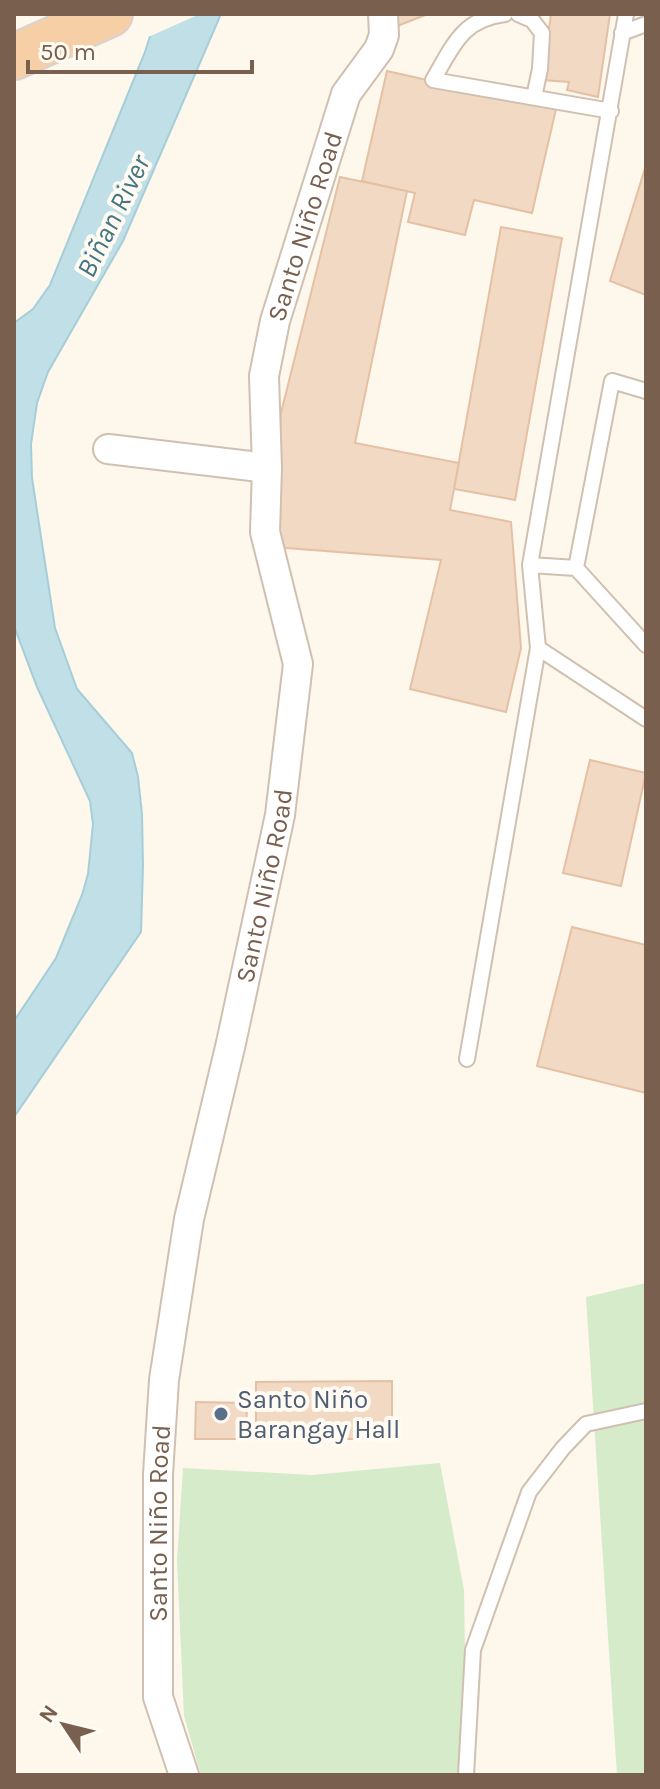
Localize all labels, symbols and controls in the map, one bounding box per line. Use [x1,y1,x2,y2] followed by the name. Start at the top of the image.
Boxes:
[28,24,252,74] scale bar
[40,38,96,66] text: 50 m
[260,127,349,325] street label: Santo Niño Road
[69,148,157,283] water label: Biñan River
[229,787,298,986] street label: Santo Niño Road
[237,1384,400,1445] place label: Santo Niño Barangay Hall
[212,1405,230,1423] marker: Santo Niño Barangay Hall
[143,1424,177,1622] street label: Santo Niño Road
[24,1685,104,1765] north arrow
[33,1700,64,1728] text: N

